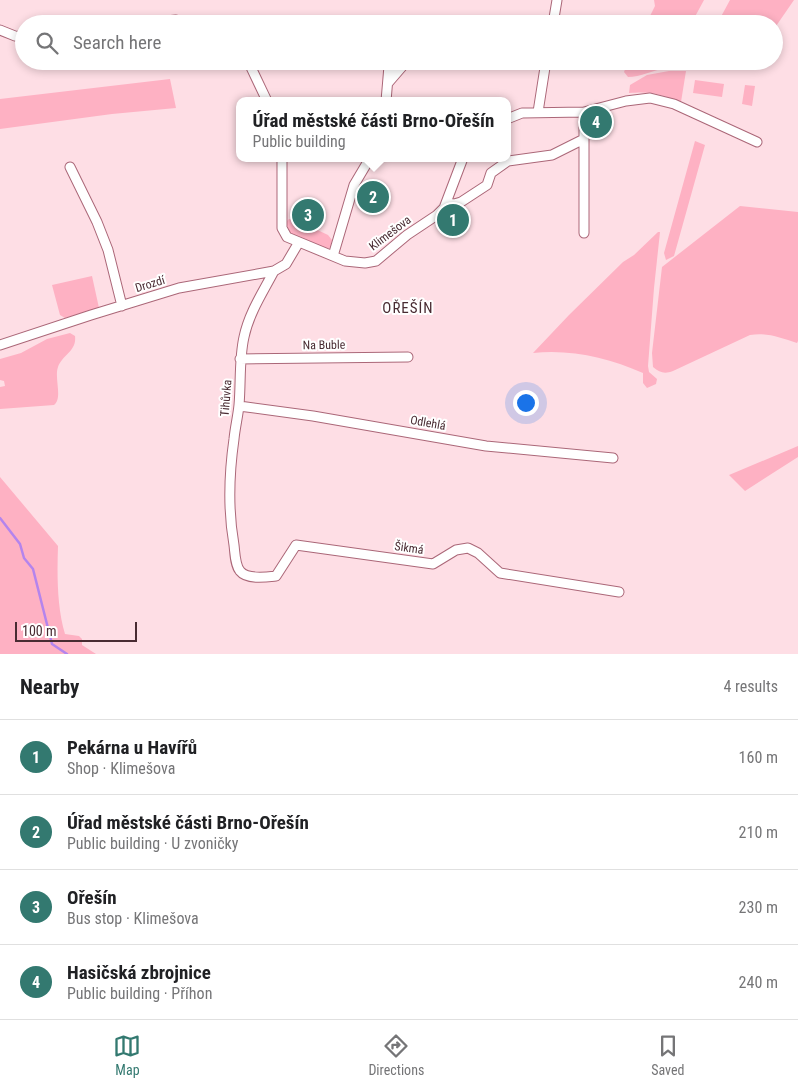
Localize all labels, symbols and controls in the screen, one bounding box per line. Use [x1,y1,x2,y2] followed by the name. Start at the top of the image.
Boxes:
[15,15,783,70] search box
[33,29,61,57] icon: search
[73,31,161,54] text: Search here
[236,97,511,162] popup
[580,103,612,141] pin: 4
[253,109,494,132] text: Úřad městské části Brno-Ořešín
[253,132,346,151] text: Public building
[357,178,389,216] pin: 2
[292,196,324,234] pin: 3
[437,201,469,239] pin: 1
[366,213,414,253] street label: Klimešova
[133,273,168,295] street label: Drozdí
[382,299,434,317] district label: OŘEŠÍN
[303,338,346,352] street label: Na Buble
[217,379,235,417] street label: Tihůvka
[513,390,539,416] your location
[409,413,447,433] street label: Odlehlá
[394,538,425,557] street label: Šikmá
[15,619,138,642] scale bar
[22,623,57,639] text: 100 m
[20,675,79,699] text: Nearby
[723,677,778,696] text: 4 results
[67,736,197,759] text: Pekárna u Havířů
[32,748,40,767] text: 1
[739,748,778,767] text: 160 m
[67,759,175,778] text: Shop · Klimešova
[67,811,309,834] text: Úřad městské části Brno-Ořešín
[32,823,40,842] text: 2
[739,823,778,842] text: 210 m
[67,834,238,853] text: Public building · U zvoničky
[67,886,117,909] text: Ořešín
[32,898,40,917] text: 3
[739,898,778,917] text: 230 m
[67,909,199,928] text: Bus stop · Klimešova
[67,961,211,984] text: Hasičská zbrojnice
[32,973,40,992] text: 4
[739,973,778,992] text: 240 m
[67,984,212,1003] text: Public building · Příhon
[113,1032,141,1078] tab: Map
[368,1032,424,1078] tab: Directions
[651,1032,685,1078] tab: Saved

